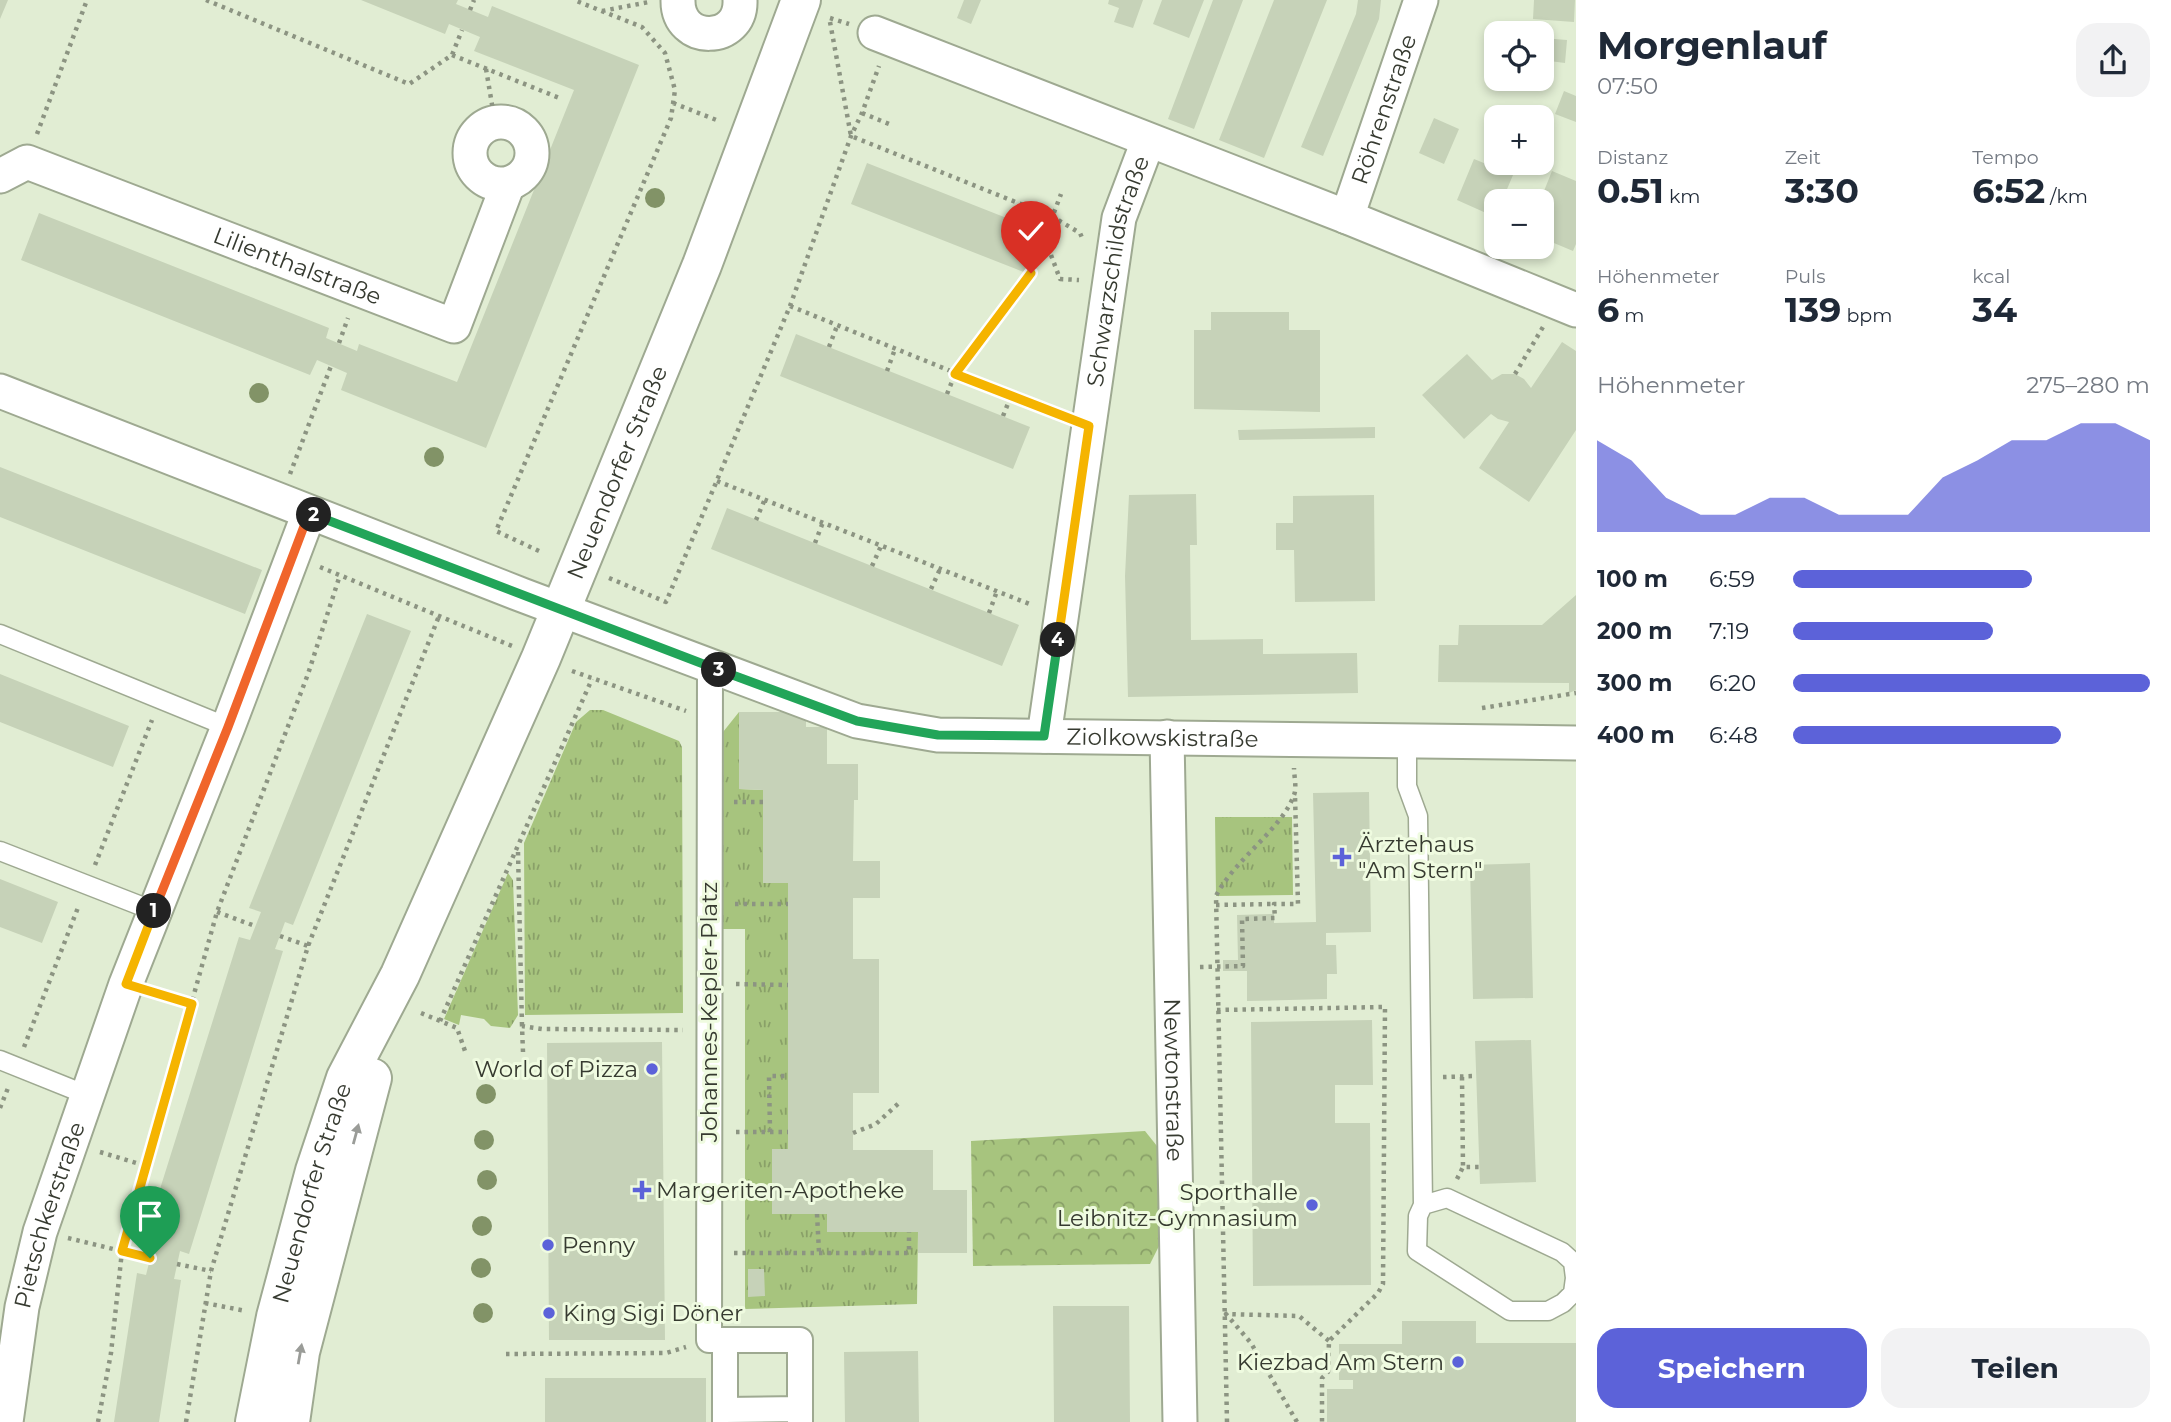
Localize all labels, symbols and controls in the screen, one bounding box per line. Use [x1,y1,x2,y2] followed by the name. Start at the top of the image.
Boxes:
[1484,21,1554,259] map controls
[1484,21,1554,91] button: locate
[1597,22,1827,69] text: Morgenlauf
[2076,23,2150,97] button: share
[1345,30,1422,188] street label: Röhrenstraße
[1597,72,1658,100] text: 07:50
[1484,105,1554,175] button: +
[1597,146,1668,169] text: Distanz
[1785,146,1821,169] text: Zeit
[1972,146,2039,169] text: Tempo
[1081,152,1155,389] street label: Schwarzschildstraße
[1597,169,1664,212] text: 0.51
[1785,169,1859,212] text: 3:30
[1972,169,2045,212] text: 6:52
[1664,185,1700,208] text: km
[2045,185,2088,208] text: /km
[1484,189,1554,259] button: −
[1001,201,1061,273] pin
[1012,212,1050,250] icon: check
[209,221,385,311] street label: Lilienthalstraße
[1597,265,1720,288] text: Höhenmeter
[1785,265,1825,288] text: Puls
[1972,265,2010,288] text: kcal
[1597,288,1619,331] text: 6
[1785,288,1841,331] text: 139
[1972,288,2017,331] text: 34
[1619,304,1644,327] text: m
[1841,304,1892,327] text: bpm
[561,362,673,583] street label: Neuendorfer Straße
[1597,371,1745,399] text: Höhenmeter
[2026,371,2150,399] text: 275–280 m
[296,498,332,532] pin: 2
[308,503,319,526] text: 2
[1597,565,1668,593] text: 100 m
[1709,565,1755,593] text: 6:59
[1597,617,1672,645] text: 200 m
[1709,617,1749,645] text: 7:19
[1040,622,1076,658] pin: 4
[1051,628,1064,651] text: 4
[702,652,736,688] pin: 3
[713,658,724,681] text: 3
[1597,669,1673,697] text: 300 m
[1709,669,1756,697] text: 6:20
[1597,721,1675,749] text: 400 m
[1709,721,1758,749] text: 6:48
[1066,723,1259,753] street label: Ziolkowskistraße
[1358,830,1483,884] place label: Ärztehaus "Am Stern"
[1332,847,1352,867] marker: Ärztehaus "Am Stern"
[695,882,723,1143] street label: Johannes-Kepler-Platz
[136,894,172,928] pin: 1
[150,899,157,922] text: 1
[1158,998,1189,1162] street label: Newtonstraße
[474,1055,638,1083] place label: World of Pizza
[644,1061,660,1077] marker: World of Pizza
[266,1079,357,1306] street label: Neuendorfer Straße
[8,1118,91,1311] street label: Pietschkerstraße
[352,1123,362,1144] one-way arrow
[656,1176,904,1204] place label: Margeriten-Apotheke
[1057,1178,1298,1232] place label: Sporthalle Leibnitz-Gymnasium
[634,1182,650,1198] marker: Margeriten-Apotheke
[120,1186,180,1258] pin
[131,1197,169,1235] icon: arrive
[1304,1197,1320,1213] marker: Sporthalle Leibnitz-Gymnasium
[562,1231,636,1259] place label: Penny
[540,1237,556,1253] marker: Penny
[563,1299,743,1327] place label: King Sigi Döner
[541,1305,557,1321] marker: King Sigi Döner
[1597,1328,1867,1408] button: Speichern
[1881,1328,2150,1408] button: Teilen
[295,1343,306,1365] one-way arrow
[1237,1348,1444,1376] place label: Kiezbad Am Stern
[1450,1354,1466,1370] marker: Kiezbad Am Stern

